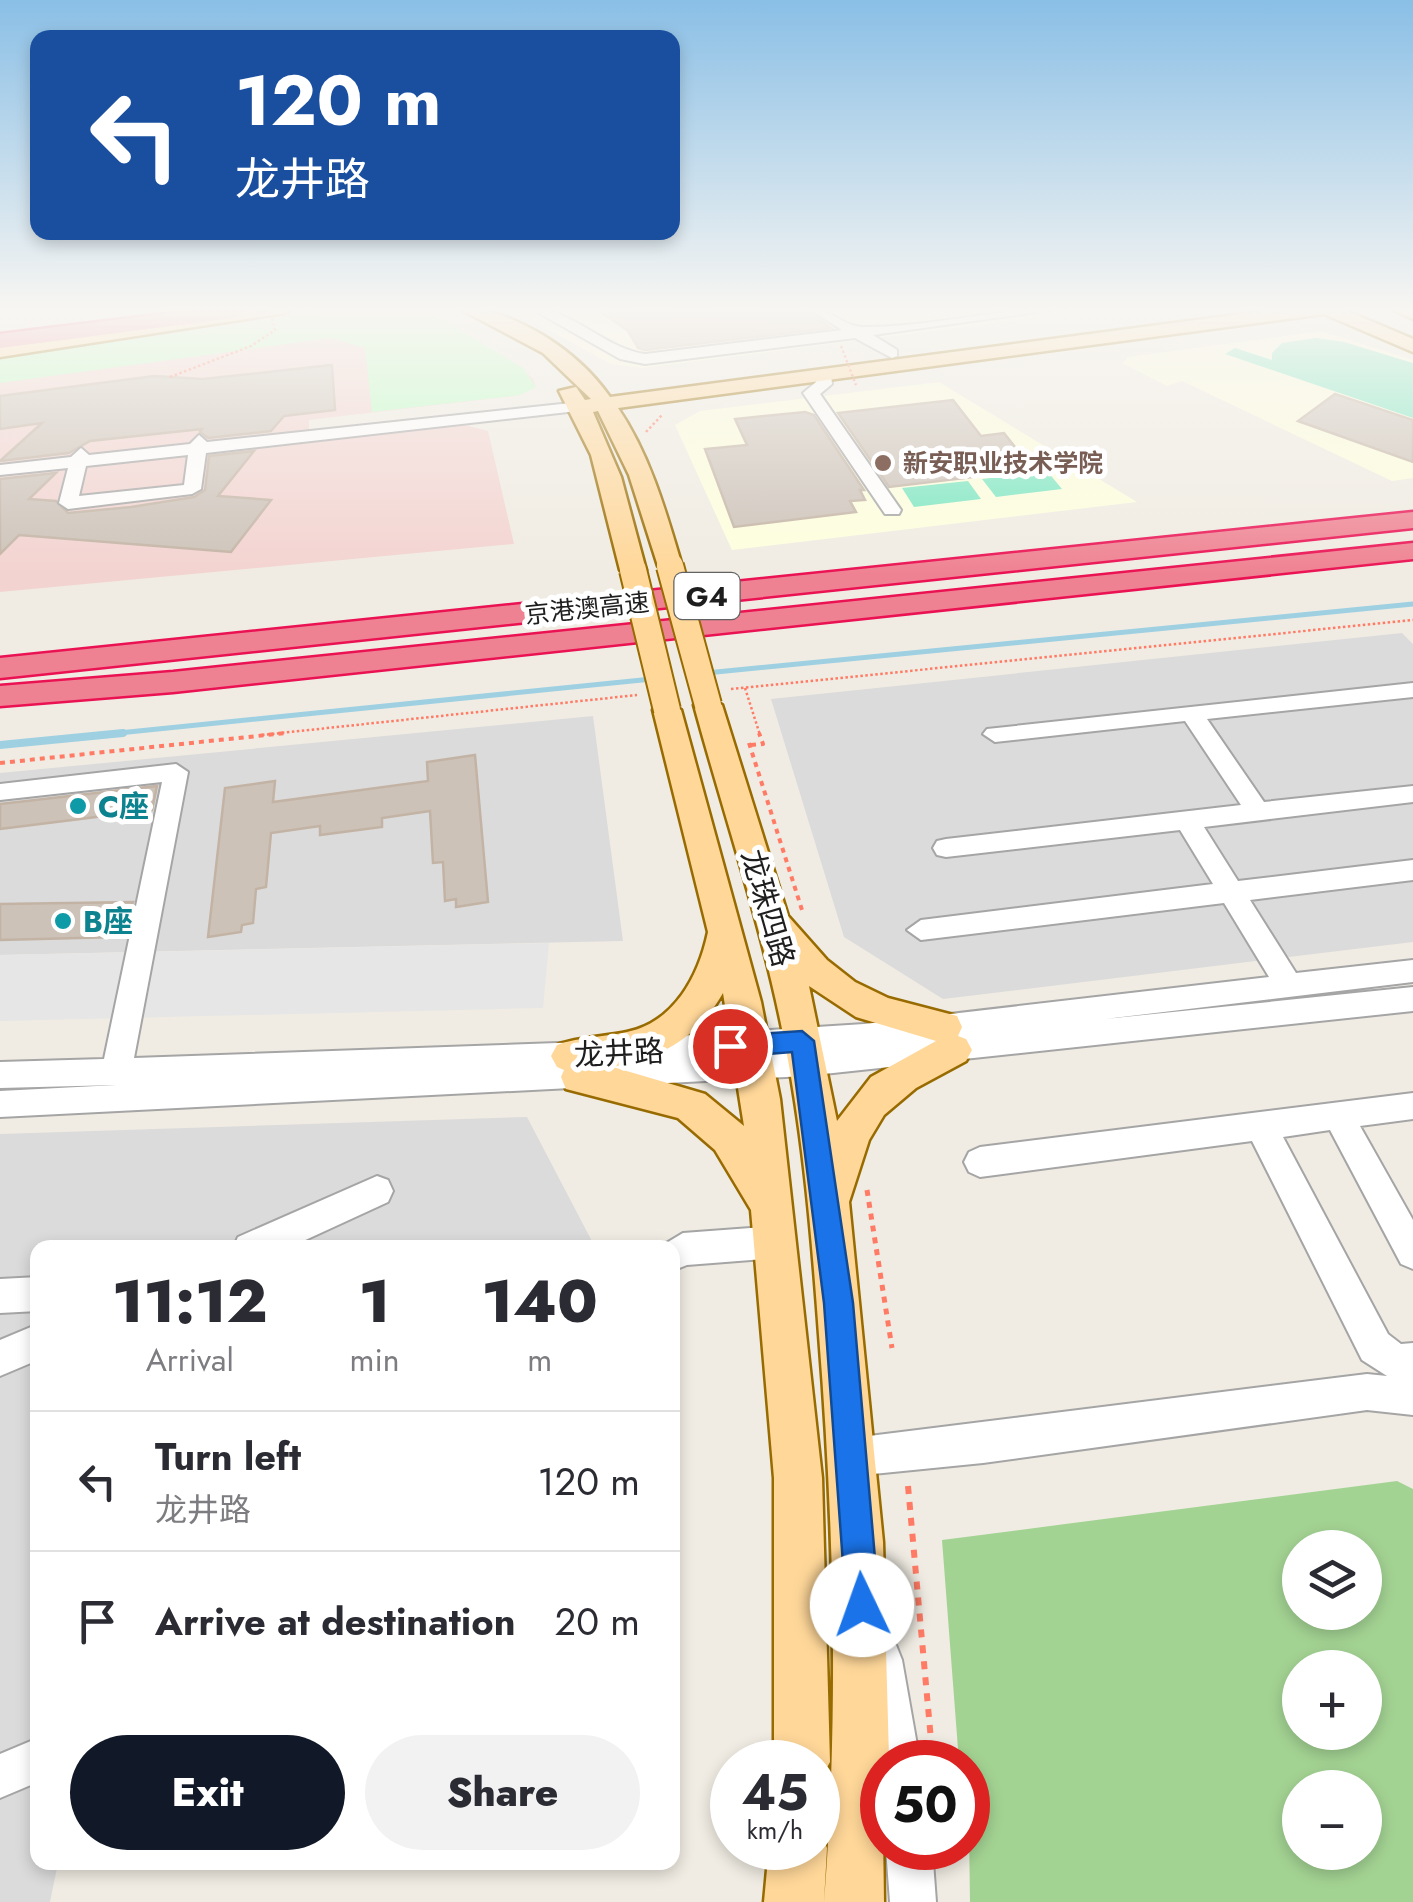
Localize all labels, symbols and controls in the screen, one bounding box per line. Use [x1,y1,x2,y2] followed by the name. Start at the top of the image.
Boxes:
[235,50,441,151] text: 120 m
[70,70,200,200] icon: left
[235,147,370,212] text: 龙井路
[903,445,1103,481] place label: 新安职业技术学院
[872,452,894,474] marker: 新安职业技术学院
[674,573,740,619] road number: G4
[523,584,651,632] street label: 京港澳高速
[98,785,149,828] place label: C座
[67,795,89,817] marker: C座
[731,844,805,972] street label: 龙珠四路
[83,900,133,943] place label: B座
[52,910,74,932] marker: B座
[688,1004,773,1089] pin
[703,1019,758,1074] icon: arrive
[573,1029,665,1077] street label: 龙井路
[112,1258,268,1345] text: 11:12
[359,1258,390,1345] text: 1
[482,1258,598,1345] text: 140
[146,1337,234,1383] text: Arrival
[350,1337,400,1383] text: min
[527,1337,552,1383] text: m
[155,1429,301,1484] text: Turn left
[70,1454,125,1509] icon: left
[537,1454,640,1509] text: 120 m
[155,1487,251,1533] text: 龙井路
[1282,1530,1382,1870] map controls
[1282,1530,1382,1630] button: layers
[810,1553,914,1657] position arrow
[70,1594,125,1649] icon: arrive
[155,1594,516,1649] text: Arrive at destination
[555,1594,640,1649] text: 20 m
[1282,1650,1382,1750] button: +
[70,1735,345,1850] button: Exit
[365,1735,640,1850] button: Share
[860,1740,990,1870] speed limit sign: 50
[741,1756,809,1829] text: 45
[1282,1770,1382,1870] button: −
[747,1812,803,1848] text: km/h

